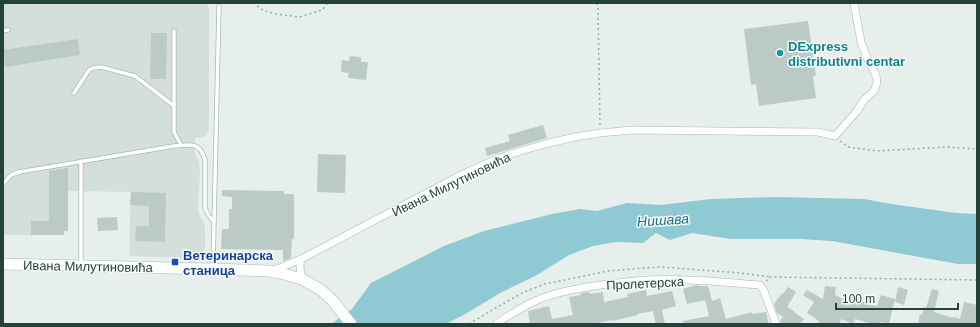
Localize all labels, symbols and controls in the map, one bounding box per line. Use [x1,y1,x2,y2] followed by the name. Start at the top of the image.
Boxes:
[788,39,905,69] place label: DExpress distributivni centar
[775,48,785,58] marker: DExpress distributivni centar
[390,149,514,220] street label: Ивана Милутиновића
[636,210,690,230] water label: Нишава
[183,248,274,278] place label: Ветеринарска станица
[170,257,180,267] marker: Ветеринарска станица
[23,258,154,275] street label: Ивана Милутиновића
[606,274,685,293] street label: Пролетерска
[836,285,958,311] scale bar
[842,292,875,306] text: 100 m

